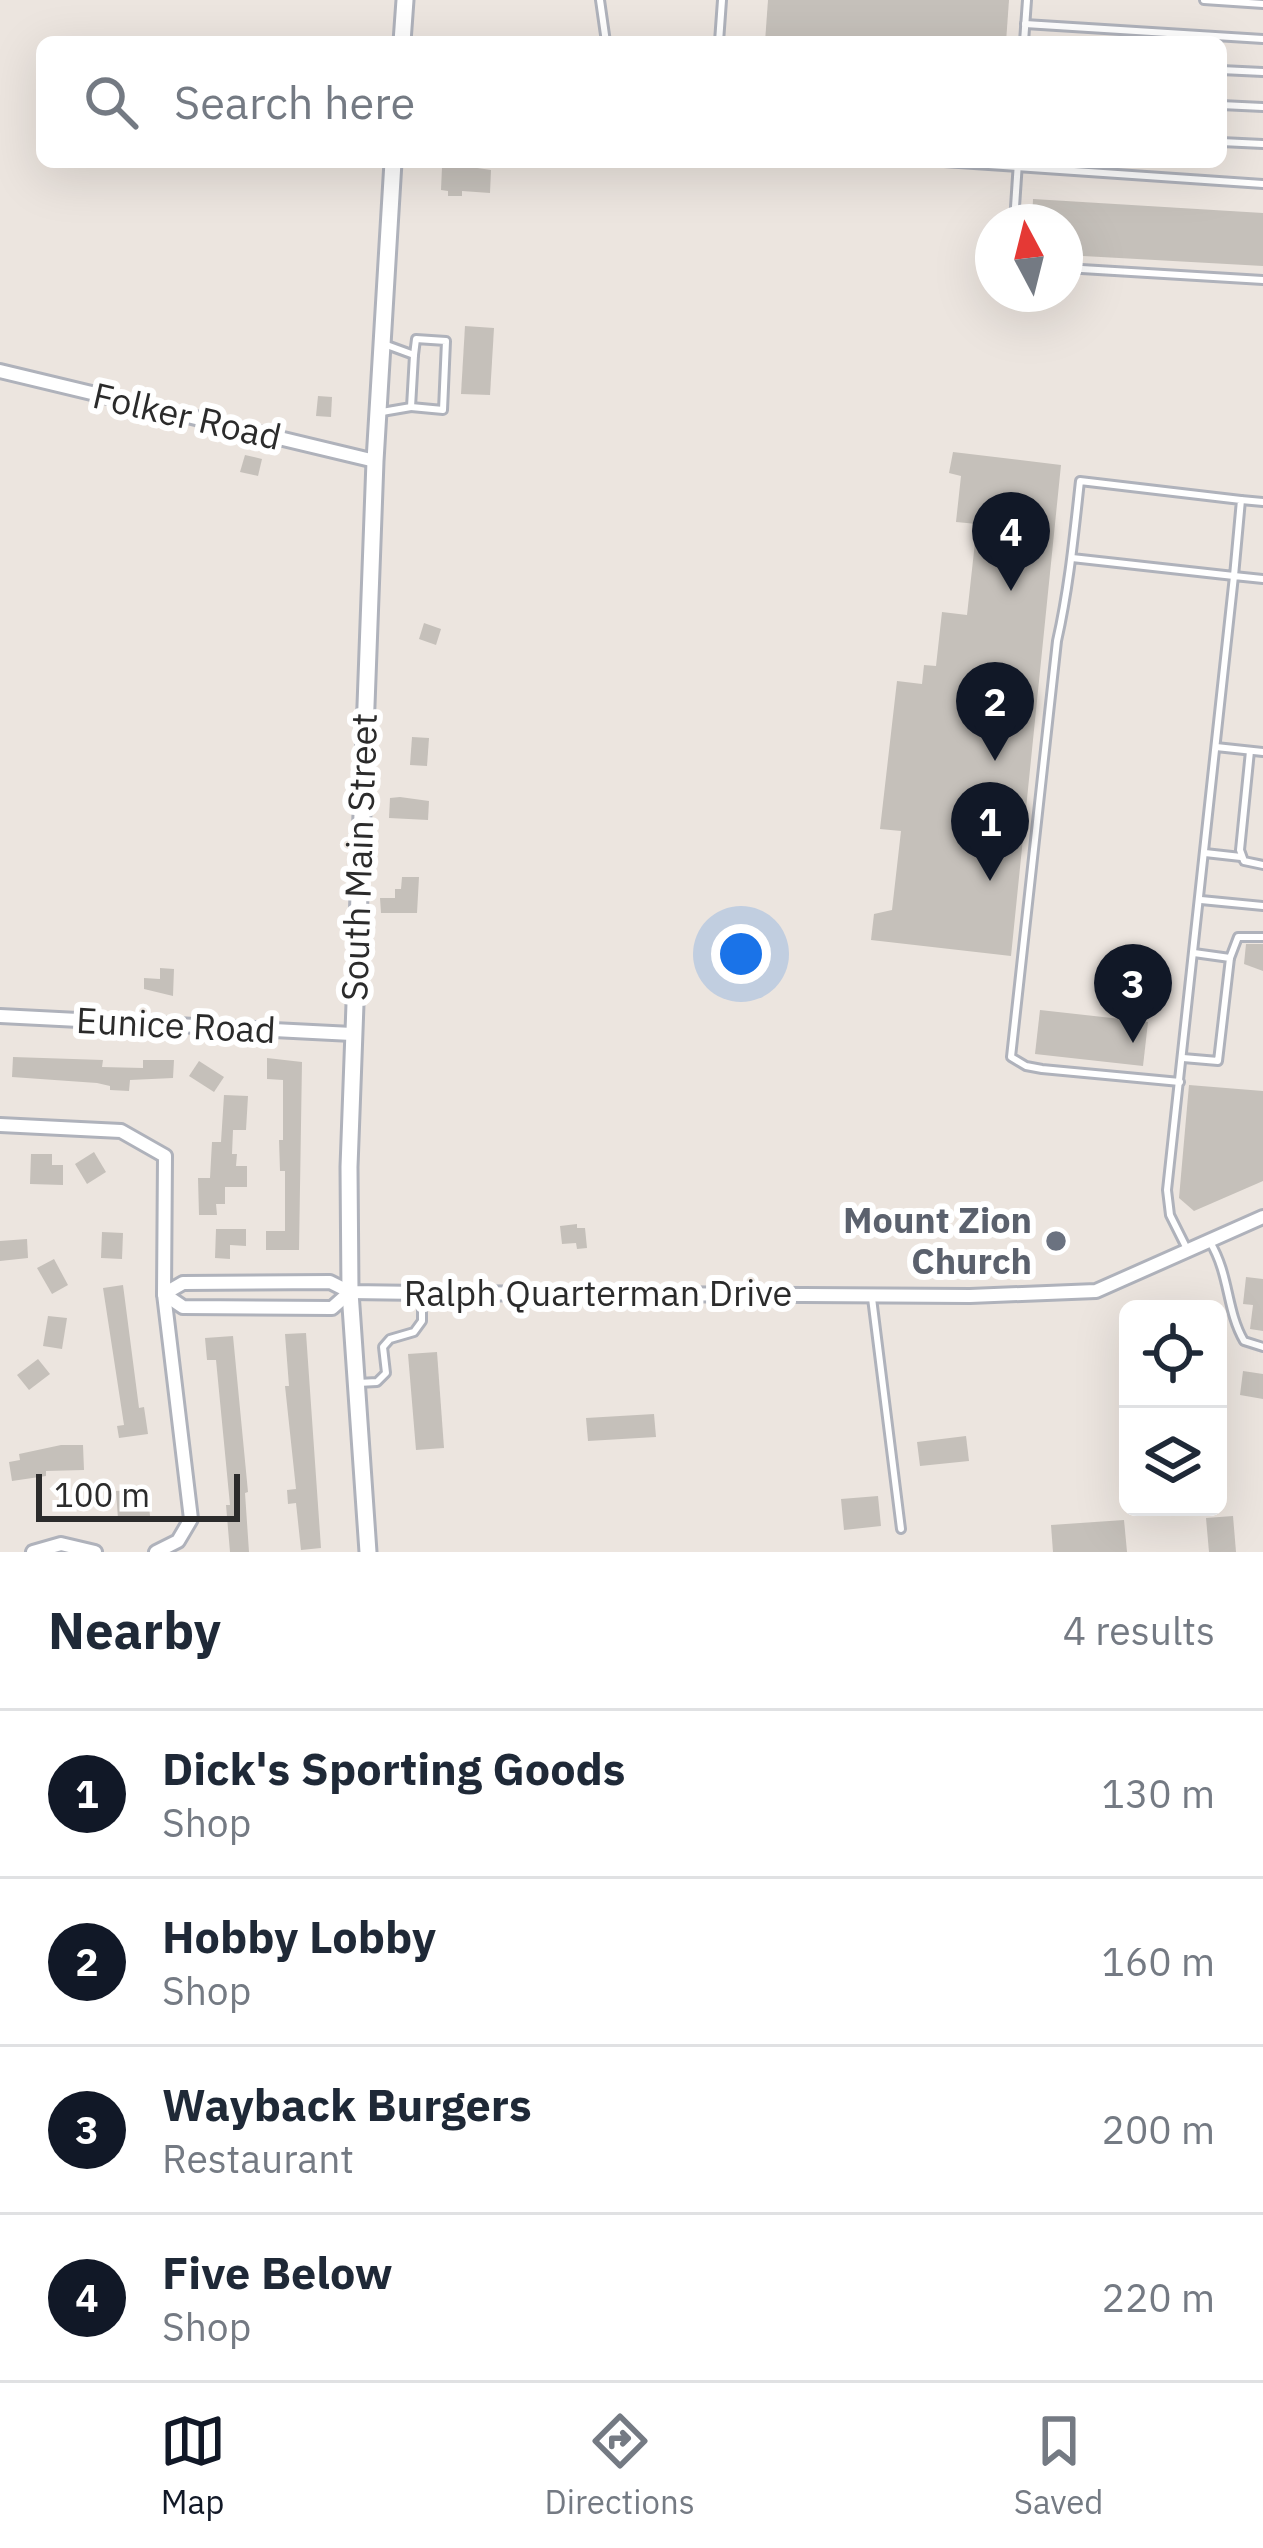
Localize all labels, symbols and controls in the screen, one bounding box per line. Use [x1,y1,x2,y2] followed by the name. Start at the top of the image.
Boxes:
[36,36,1227,168] search box
[78,69,144,135] icon: search
[174,73,415,131] text: Search here
[975,204,1083,312] north arrow
[88,371,286,460] street label: Folker Road
[972,492,1050,591] pin: 4
[956,662,1034,761] pin: 2
[330,712,387,1002] street label: South Main Street
[951,782,1029,881] pin: 1
[711,924,771,984] your location
[1094,944,1172,1043] pin: 3
[75,996,277,1053] street label: Eunice Road
[843,1196,1032,1284] place label: Mount Zion Church
[1043,1228,1069,1254] marker: Mount Zion Church
[404,1269,792,1316] street label: Ralph Quarterman Drive
[1119,1300,1227,1516] map controls
[1119,1300,1227,1408] button: locate
[1119,1408,1227,1516] button: layers
[36,1468,240,1521] scale bar
[54,1473,150,1516] text: 100 m
[48,1597,221,1663] text: Nearby
[1063,1605,1215,1656] text: 4 results
[162,1739,626,1797] text: Dick's Sporting Goods
[75,1768,99,1819] text: 1
[1102,1768,1215,1819] text: 130 m
[162,1797,251,1848] text: Shop
[162,1907,436,1965] text: Hobby Lobby
[75,1936,99,1987] text: 2
[1102,1936,1215,1987] text: 160 m
[162,1965,251,2016] text: Shop
[162,2075,532,2133] text: Wayback Burgers
[75,2104,99,2155] text: 3
[1102,2104,1215,2155] text: 200 m
[162,2133,354,2184] text: Restaurant
[162,2243,393,2301] text: Five Below
[75,2272,99,2323] text: 4
[1102,2272,1215,2323] text: 220 m
[162,2301,251,2352] text: Shop
[160,2408,226,2523] tab: Map
[545,2408,695,2523] tab: Directions
[1014,2408,1103,2523] tab: Saved

